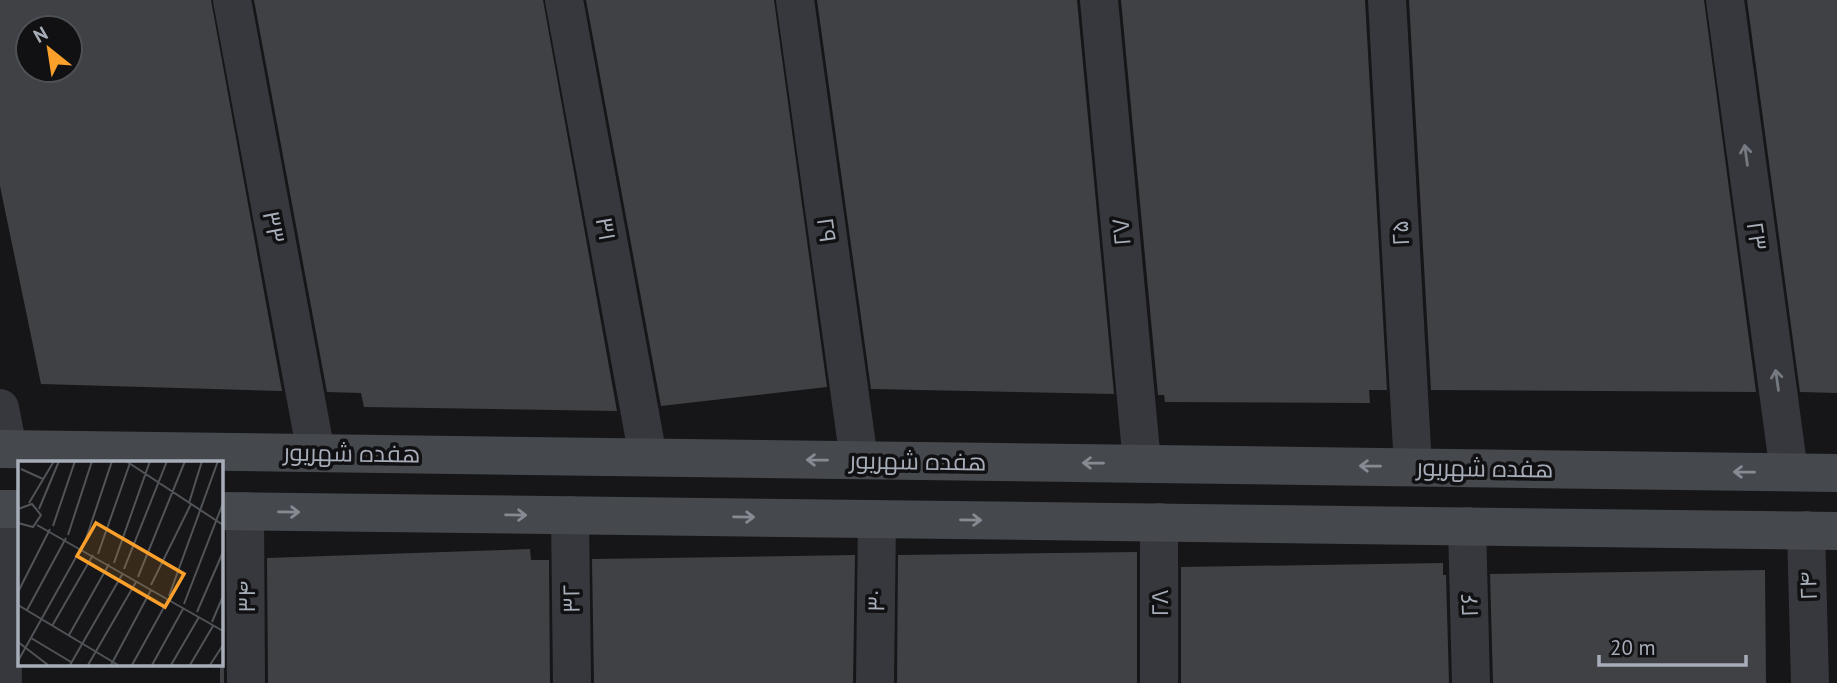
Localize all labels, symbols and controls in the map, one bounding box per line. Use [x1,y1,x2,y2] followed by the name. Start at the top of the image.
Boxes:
[14,14,84,84] north arrow
[29,21,52,48] text: N
[1739,144,1752,167] one-way arrow
[256,208,292,246] street label: ۳۳
[589,215,623,243] street label: ۳۱
[810,215,844,245] street label: ۲۹
[1104,217,1138,247] street label: ۲۷
[1384,219,1416,247] street label: ۲۵
[1740,220,1774,252] street label: ۲۳
[1770,370,1783,392] one-way arrow
[281,436,421,470] street label: هفده شهریور
[847,444,987,478] street label: هفده شهریور
[1414,451,1554,485] street label: هفده شهریور
[806,453,829,466] one-way arrow
[1082,456,1105,470] one-way arrow
[1359,460,1382,473] one-way arrow
[18,461,222,666] inset map
[1733,465,1756,479] one-way arrow
[277,505,300,518] one-way arrow
[504,508,527,521] one-way arrow
[732,510,755,524] one-way arrow
[959,513,982,527] one-way arrow
[1792,571,1824,601] street label: ۲۴
[231,581,262,613] street label: ۳۴
[555,584,587,614] street label: ۳۲
[1144,589,1175,617] street label: ۲۸
[860,590,892,612] street label: ۳۰
[1453,592,1485,618] street label: ۲۶
[1599,624,1746,668] scale bar
[1610,634,1656,661] text: 20 m

